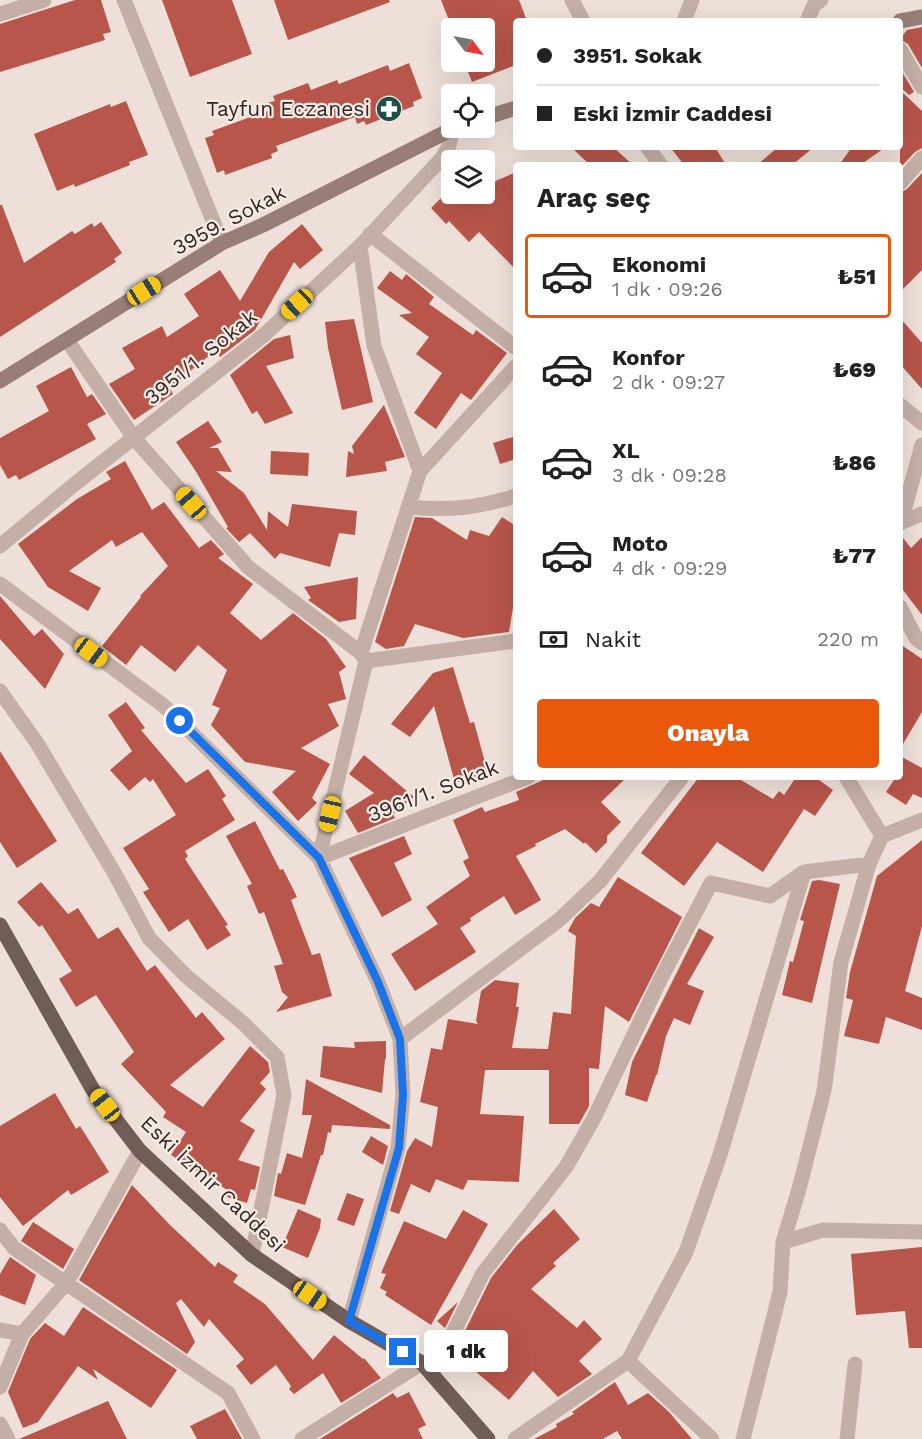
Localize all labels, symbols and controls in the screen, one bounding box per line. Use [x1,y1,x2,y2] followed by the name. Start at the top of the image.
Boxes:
[441,18,495,72] north arrow
[441,18,495,204] map controls
[573,43,702,68] text: 3951. Sokak
[441,84,495,138] button: locate
[374,94,404,124] pharmacy icon: Tayfun Eczanesi
[206,96,370,121] place label: Tayfun Eczanesi
[573,101,772,126] text: Eski İzmir Caddesi
[441,150,495,204] button: layers
[168,179,290,260] street label: 3959. Sokak
[537,182,651,214] text: Araç seç
[540,249,594,303] icon: car
[612,252,706,277] text: Ekonomi
[837,264,876,289] text: ₺51
[124,274,164,308] car
[612,277,723,301] text: 1 dk · 09:26
[278,285,316,323] car
[139,304,262,410] street label: 3951/1. Sokak
[540,342,594,396] icon: car
[612,345,685,370] text: Konfor
[833,357,876,382] text: ₺69
[612,370,725,394] text: 2 dk · 09:27
[540,435,594,489] icon: car
[612,438,640,463] text: XL
[832,450,876,475] text: ₺86
[612,463,727,487] text: 3 dk · 09:28
[172,484,210,522] car
[540,528,594,582] icon: car
[612,531,668,556] text: Moto
[832,543,876,568] text: ₺77
[612,556,727,580] text: 4 dk · 09:29
[537,623,570,656] icon: cash
[585,627,641,652] text: Nakit
[817,627,879,651] text: 220 m
[71,634,111,670] car
[537,699,879,768] button: Onayla
[166,707,193,734] route start
[364,754,502,827] street label: 3961/1. Sokak
[317,794,343,834] car
[87,1085,123,1125] car
[136,1110,291,1257] street label: Eski İzmir Caddesi
[290,1277,330,1313] car
[424,1331,508,1373] callout: 1 dk
[389,1338,416,1365] route end
[446,1339,486,1363] text: 1 dk

